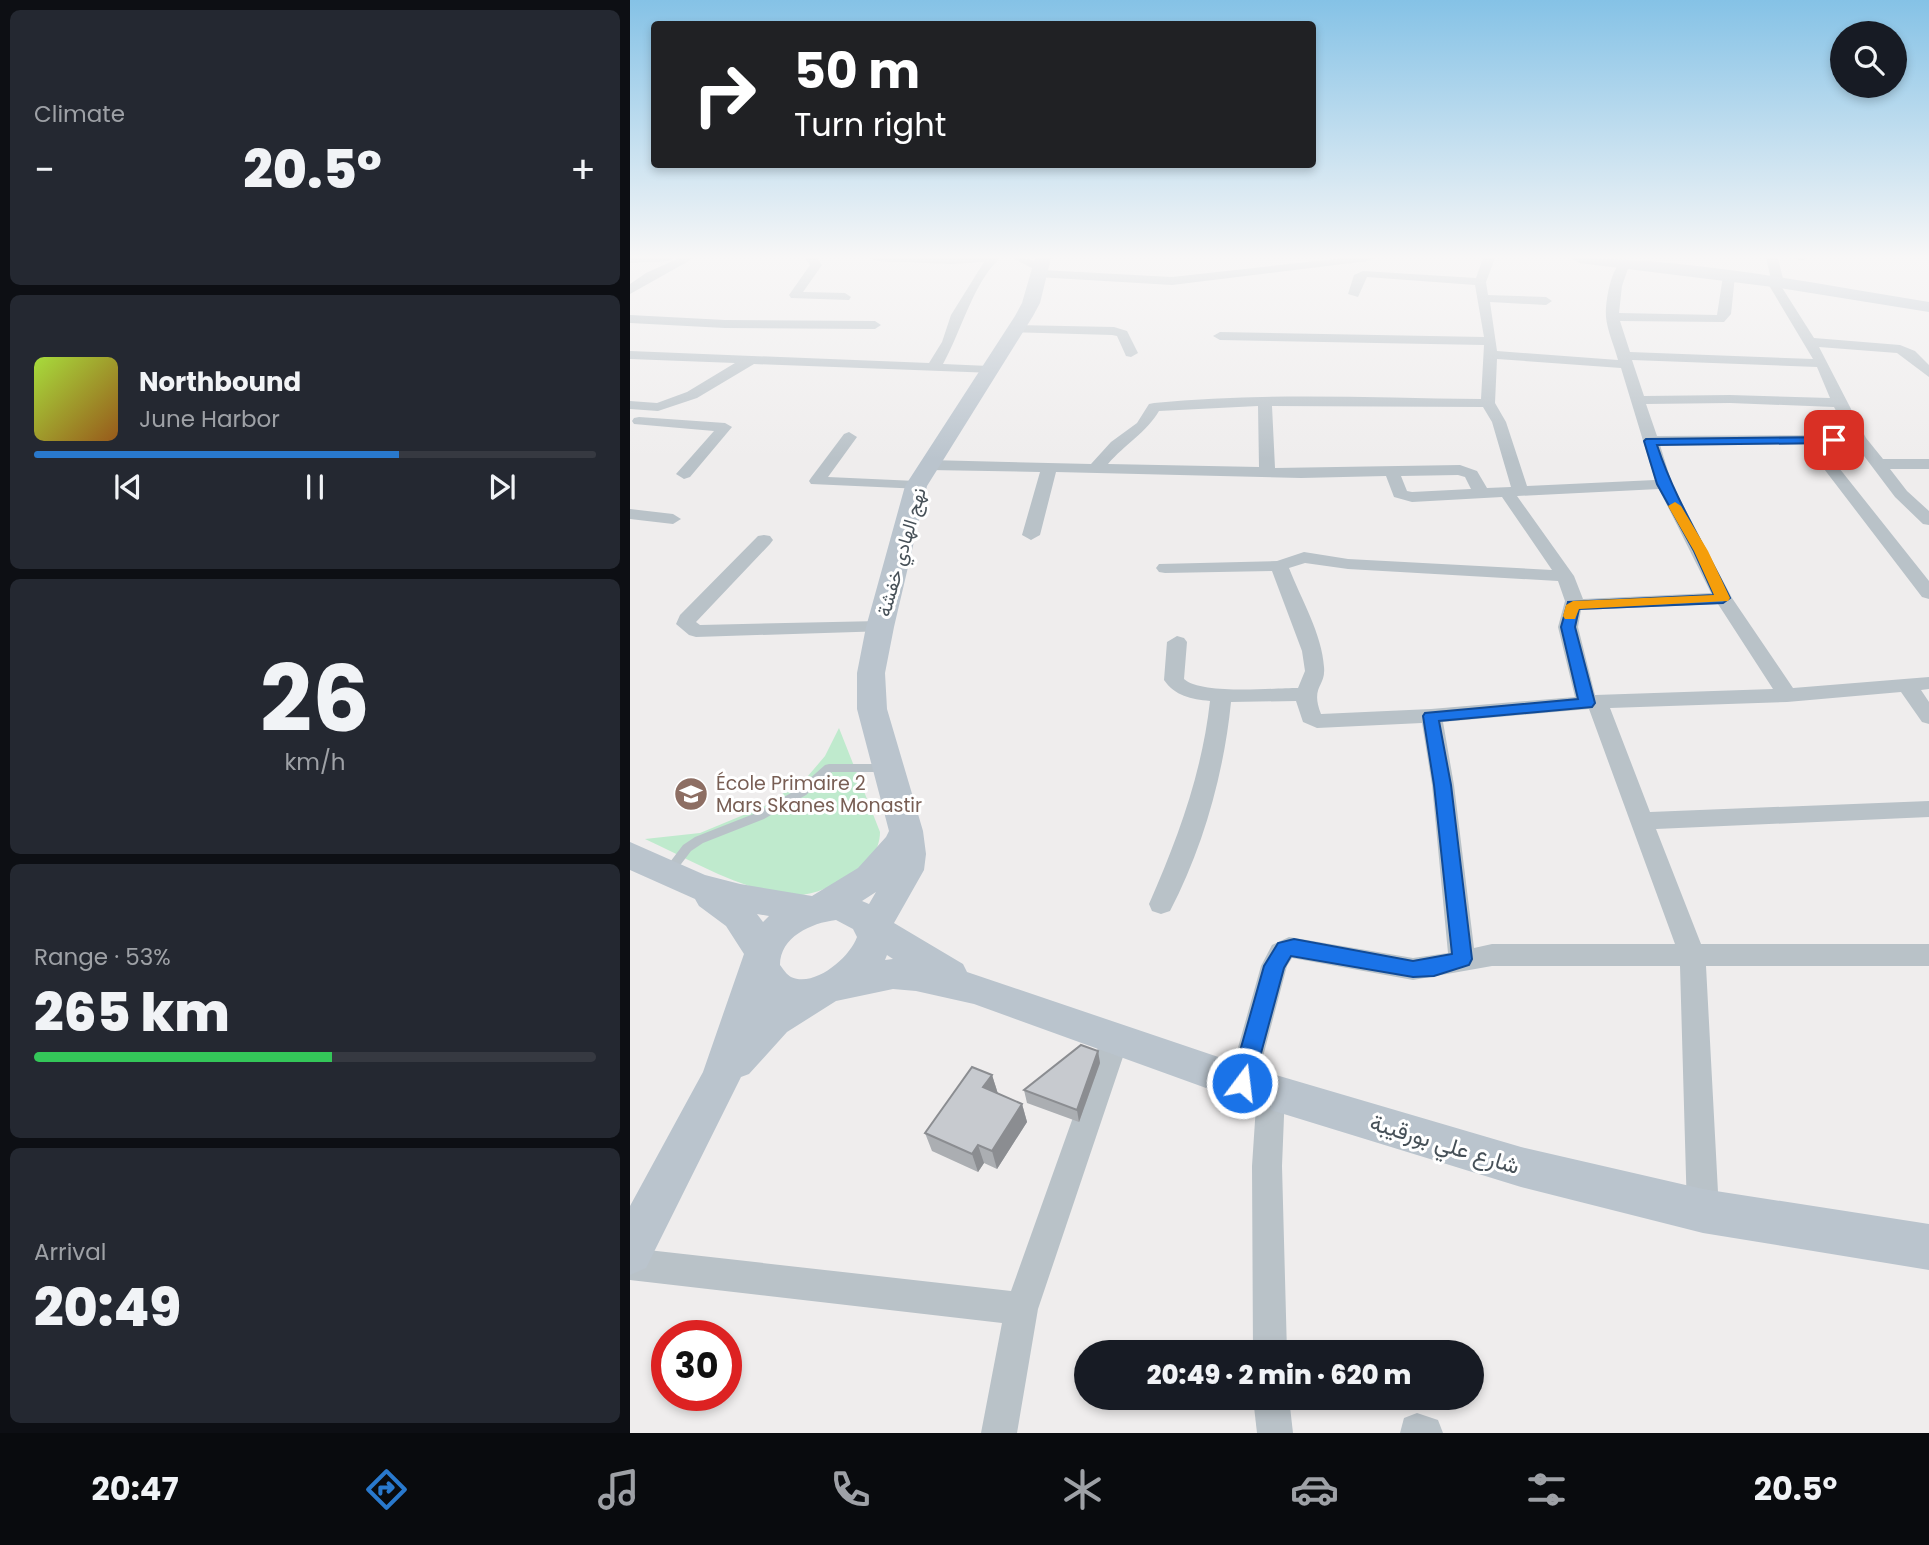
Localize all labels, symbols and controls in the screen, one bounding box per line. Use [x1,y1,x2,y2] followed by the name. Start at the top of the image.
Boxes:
[1830,21,1907,98] map controls
[1830,21,1907,98] button: search
[794,37,920,105] text: 50 m
[679,49,770,140] icon: right
[34,98,125,130] text: Climate
[794,102,946,147] text: Turn right
[243,133,382,206] text: 20.5°
[34,143,55,196] text: −
[570,143,596,196] text: +
[139,364,301,400] text: Northbound
[139,403,280,435] text: June Harbor
[1804,410,1864,470] pin
[1815,421,1853,459] icon: arrive
[109,468,147,506] icon: previous
[296,468,334,506] icon: pause
[483,468,521,506] icon: next
[870,484,935,620] street label: نهج الهادي خفشة
[260,635,370,763] text: 26
[284,746,346,778] text: km/h
[716,770,922,819] place label: École Primaire 2 Mars Skanes Monastir
[672,775,710,813] school or university icon: École Primaire 2 Mars Skanes Monastir
[34,941,171,973] text: Range · 53%
[34,976,230,1049] text: 265 km
[1205,1046,1279,1120] position arrow
[1365,1106,1524,1185] street label: شارع علي بورقيبة
[34,1236,106,1268] text: Arrival
[34,1271,181,1344] text: 20:49
[651,1320,742,1411] speed limit sign: 30
[1147,1357,1411,1393] text: 20:49 · 2 min · 620 m
[362,1465,411,1514] icon: directions
[594,1465,643,1514] icon: music
[826,1465,875,1514] icon: phone
[1058,1465,1107,1514] icon: climate
[1290,1465,1339,1514] icon: car
[1522,1465,1571,1514] icon: filters
[92,1466,179,1511] text: 20:47
[1754,1466,1837,1511] text: 20.5°

